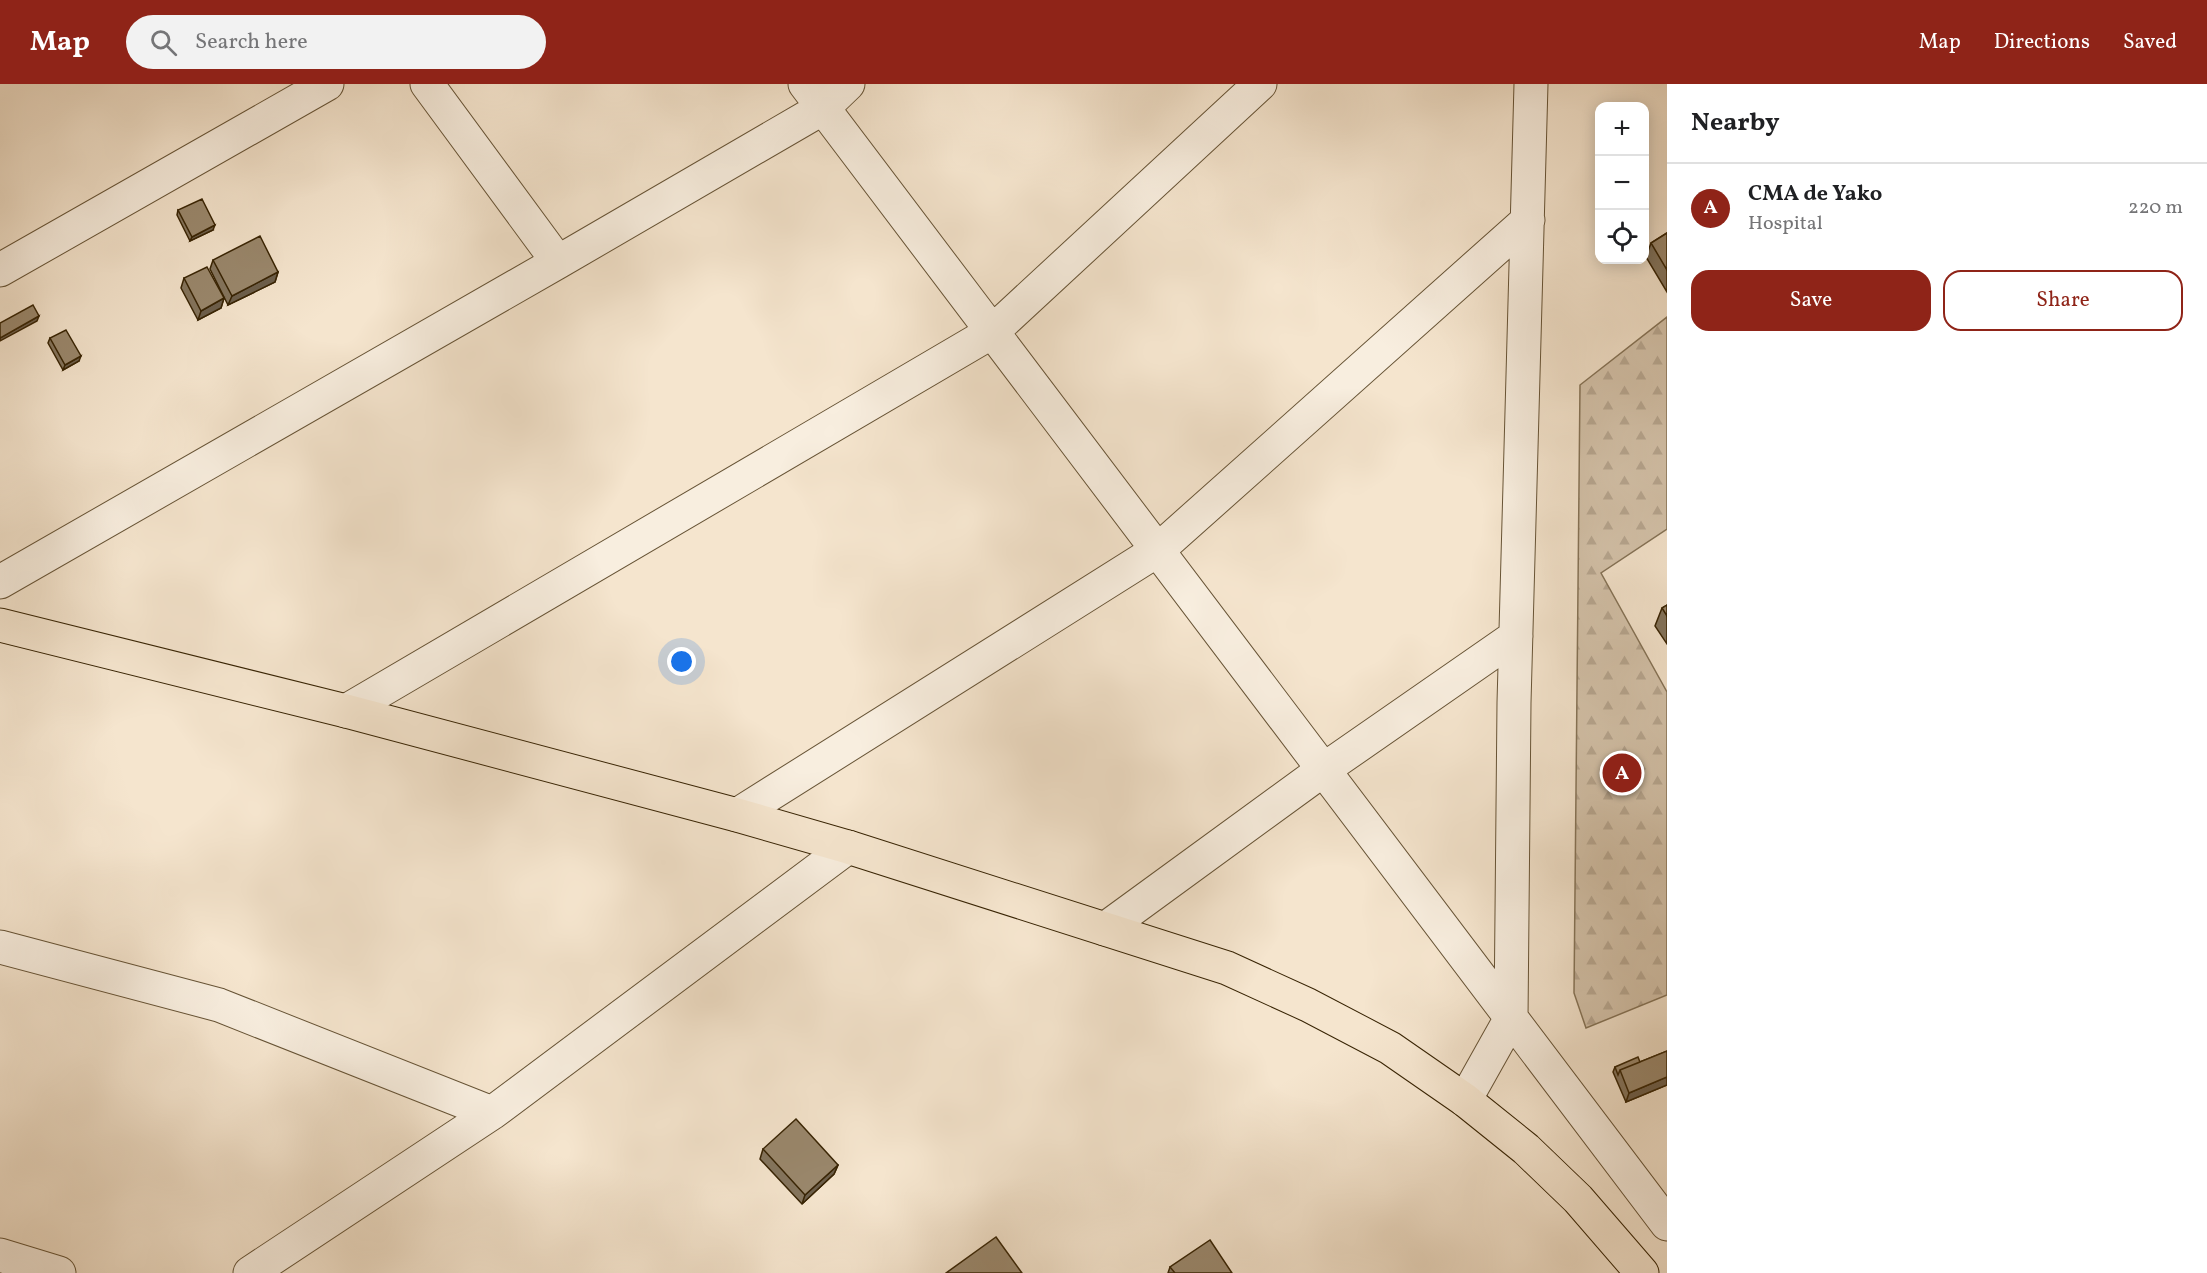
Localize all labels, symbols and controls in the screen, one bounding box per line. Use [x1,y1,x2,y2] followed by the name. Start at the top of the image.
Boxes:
[126,15,546,69] search box
[30,23,90,62] text: Map
[147,26,180,59] icon: search
[195,27,308,58] text: Search here
[1919,28,1961,57] text: Map
[1994,28,2090,57] text: Directions
[2123,28,2177,57] text: Saved
[1595,102,1649,264] map controls
[1595,102,1649,156] button: +
[1691,105,1780,141] text: Nearby
[1595,156,1649,210] button: −
[1748,179,1882,210] text: CMA de Yako
[1703,194,1718,222] text: A
[2128,194,2183,222] text: 220 m
[1595,210,1649,264] button: locate
[1748,210,1823,238] text: Hospital
[1691,270,1931,331] button: Save
[1943,270,2183,331] button: Share
[667,647,696,676] your location
[1602,750,1642,796] pin: A

